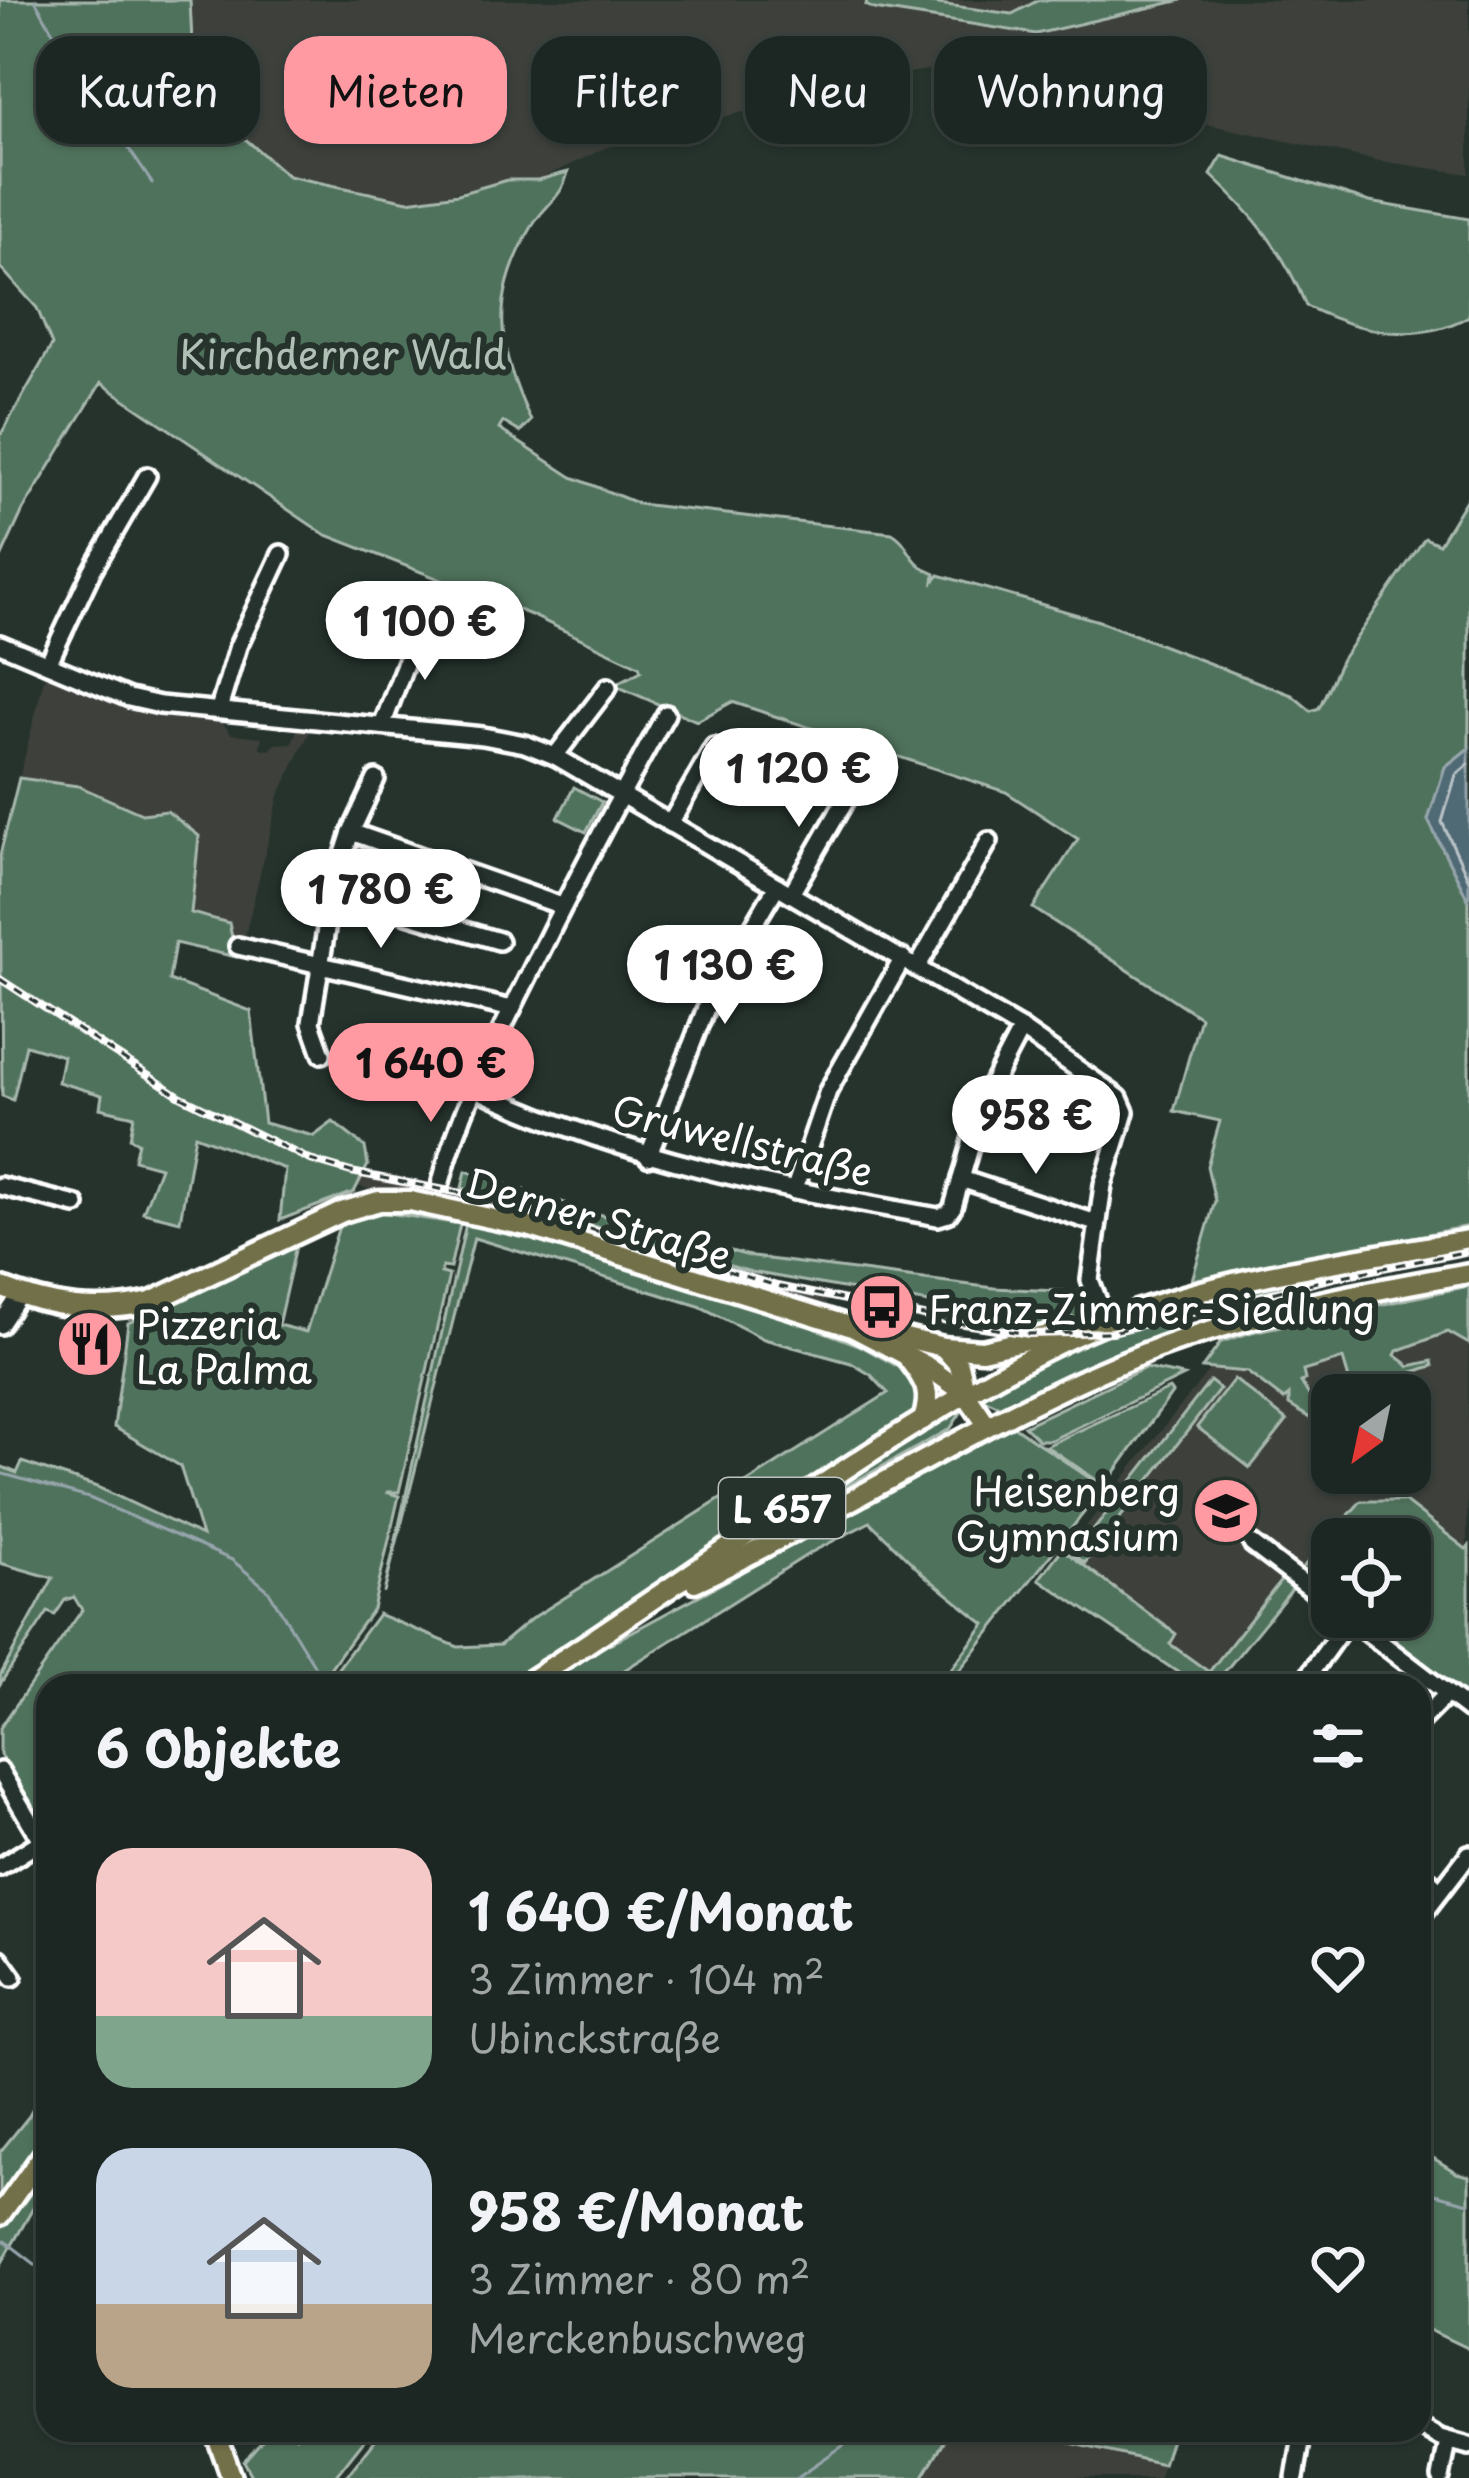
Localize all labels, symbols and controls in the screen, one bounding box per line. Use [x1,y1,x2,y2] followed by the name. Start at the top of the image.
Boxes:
[36,36,260,144] chip: Kaufen
[284,36,507,144] chip: Mieten
[531,36,721,144] chip: Filter
[745,36,910,144] chip: Neu
[934,36,1207,144] chip: Wohnung
[179,323,507,382] park label: Kirchderner Wald
[314,581,536,683] pin: 1 100 €
[353,590,497,649] text: 1 100 €
[688,728,910,830] pin: 1 120 €
[726,737,872,796] text: 1 120 €
[270,849,492,951] pin: 1 780 €
[308,858,454,917] text: 1 780 €
[614,925,836,1027] pin: 1 130 €
[654,934,796,993] text: 1 130 €
[320,1023,542,1125] pin: 1 640 €
[355,1032,507,1091] text: 1 640 €
[952,1075,1120,1177] pin: 958 €
[606,1078,880,1200] street label: Gruwellstraße
[979,1084,1093,1143] text: 958 €
[459,1151,739,1283] street label: Derner Straße
[847,1272,917,1342] bus stop icon: Franz-Zimmer-Siedlung
[928,1278,1375,1337] place label: Franz-Zimmer-Siedlung
[136,1293,313,1397] place label: Pizzeria La Palma
[55,1309,125,1379] restaurant icon: Pizzeria La Palma
[1311,1374,1431,1494] north arrow
[1311,1374,1431,1638] map controls
[955,1460,1180,1564] place label: Heisenberg Gymnasium
[1191,1476,1261,1546] school or university icon: Heisenberg Gymnasium
[719,1478,845,1538] road number: L 657
[1311,1518,1431,1638] button: locate
[96,1708,341,1785] text: 6 Objekte
[1305,1713,1371,1779] icon: filters
[468,1871,854,1948] text: 1 640 €/Monat
[192,1896,336,2040] icon: home
[1305,1935,1371,2001] icon: heart
[468,1948,825,2007] text: 3 Zimmer · 104 m²
[468,2007,721,2066] text: Ubinckstraße
[468,2171,804,2248] text: 958 €/Monat
[192,2196,336,2340] icon: home
[1305,2235,1371,2301] icon: heart
[468,2248,810,2307] text: 3 Zimmer · 80 m²
[468,2307,807,2366] text: Merckenbuschweg

